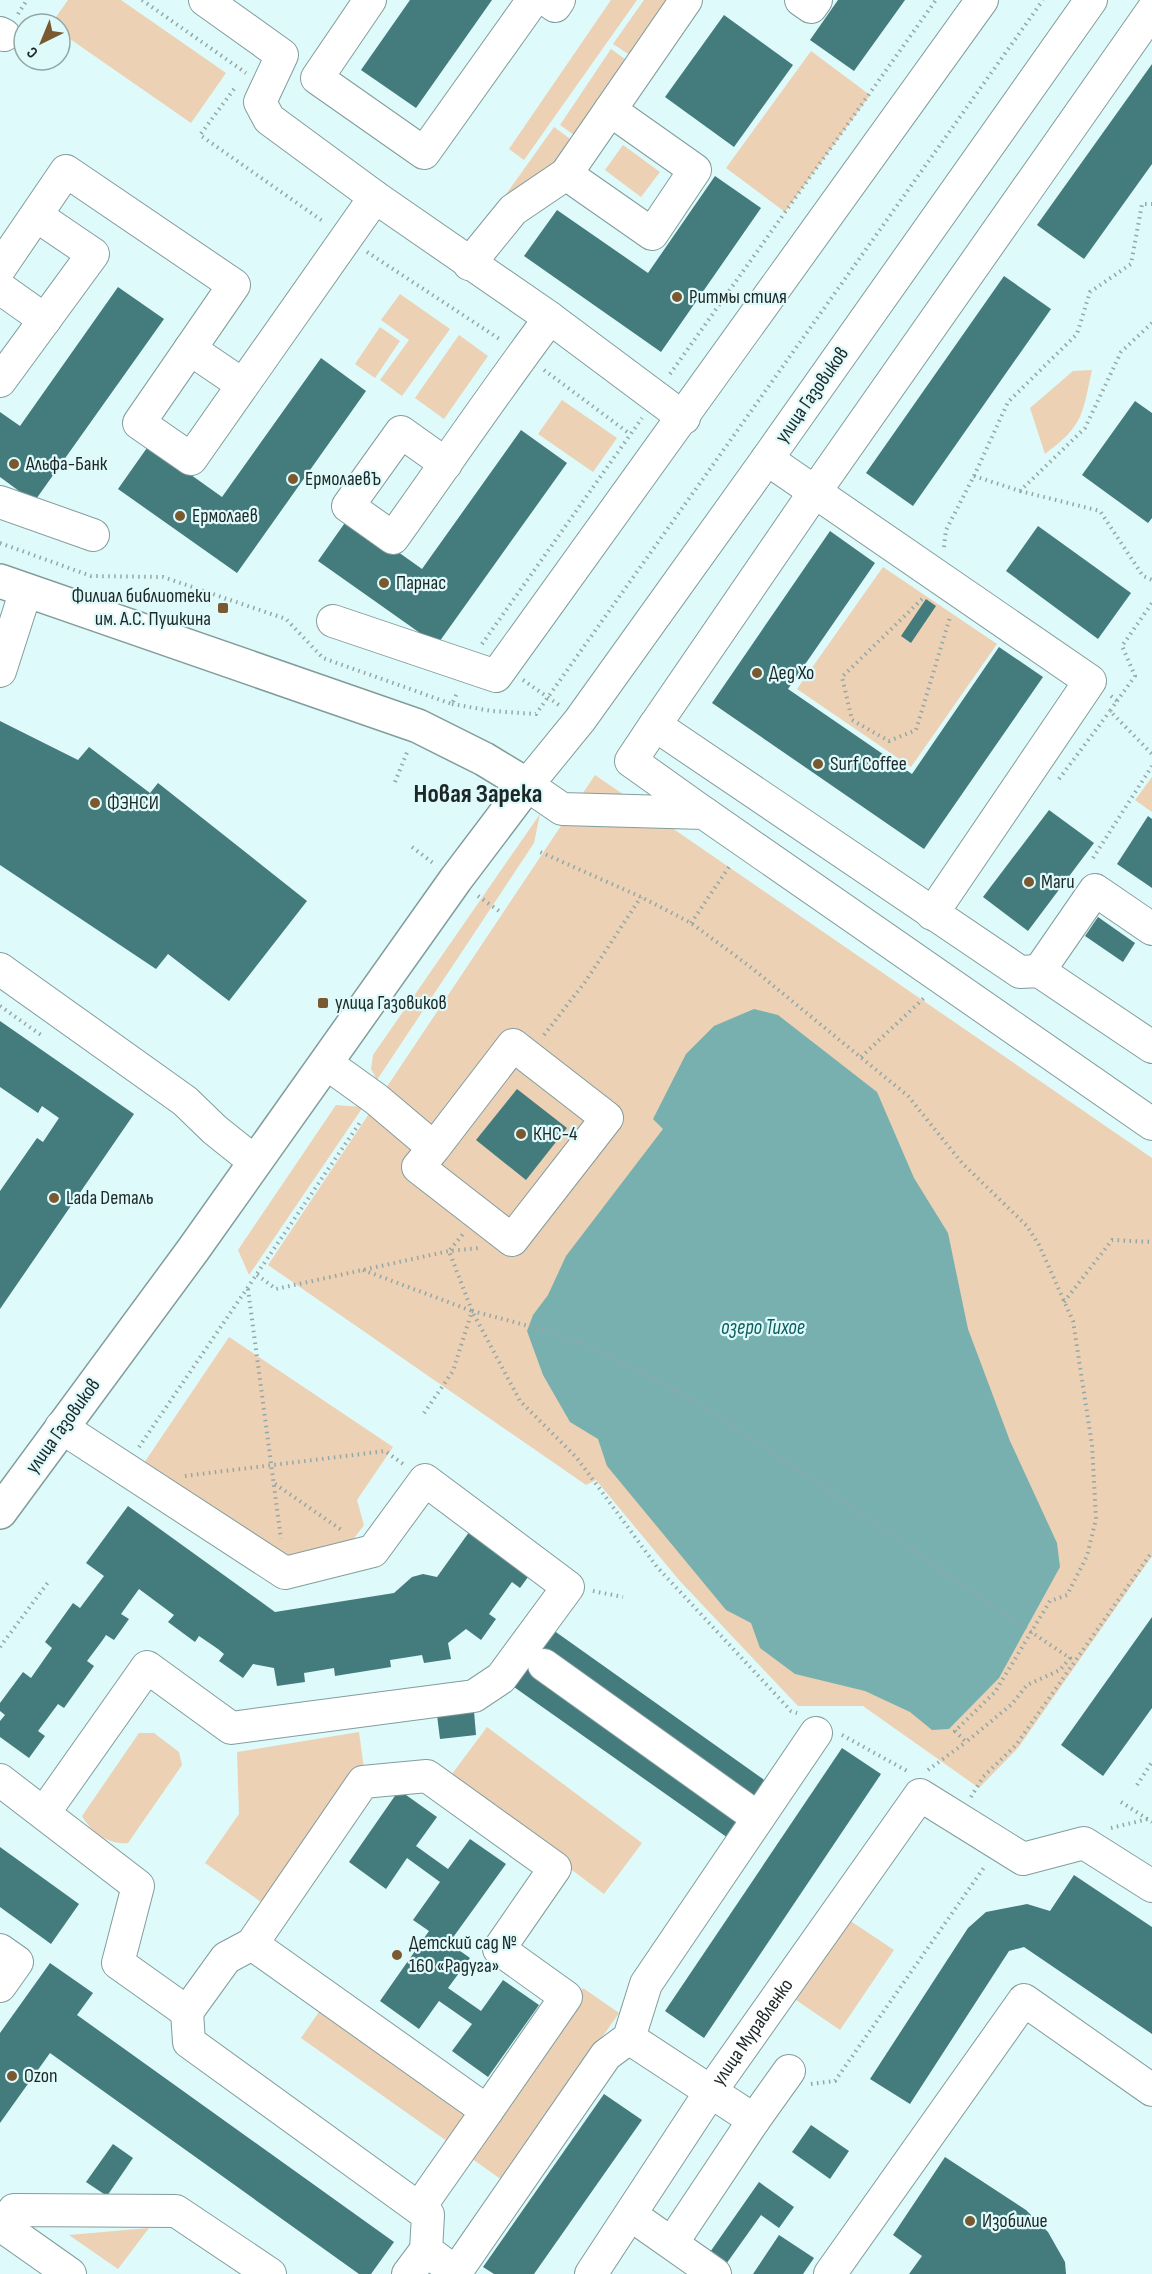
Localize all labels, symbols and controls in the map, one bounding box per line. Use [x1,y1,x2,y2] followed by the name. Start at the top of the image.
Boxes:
[12,12,72,72] north arrow
[23,42,42,62] text: С
[689,285,787,309] place label: Ритмы стиля
[670,290,684,304] marker: Ритмы стиля
[770,342,854,448] street label: улица Газовиков
[25,452,108,476] place label: Альфа-Банк
[7,457,21,471] marker: Альфа-Банк
[305,467,381,491] place label: ЕрмолаевЪ
[286,472,300,486] marker: ЕрмолаевЪ
[192,504,258,528] place label: Ермолаев
[173,509,187,523] marker: Ермолаев
[396,571,446,595] place label: Парнас
[377,576,391,590] marker: Парнас
[71,584,211,631] place label: Филиал библиотеки им. А.С. Пушкина
[216,601,230,615] marker: Филиал библиотеки им. А.С. Пушкина
[769,661,814,685] place label: Дед Хо
[750,666,764,680] marker: Дед Хо
[830,752,907,776] place label: Surf Coffee
[811,757,825,771] marker: Surf Coffee
[414,779,542,810] district label: Новая Зарека
[107,791,159,815] place label: ФЭНСИ
[88,796,102,810] marker: ФЭНСИ
[1041,870,1075,894] place label: Maru
[1022,875,1036,889] marker: Maru
[335,991,447,1015] place label: улица Газовиков
[316,996,330,1010] marker: улица Газовиков
[533,1122,577,1146] place label: КНС-4
[514,1127,528,1141] marker: КНС-4
[66,1186,154,1210] place label: Lada Dеталь
[47,1191,61,1205] marker: Lada Dеталь
[721,1315,805,1340] water label: озеро Тихое
[20,1374,106,1478] street label: улица Газовиков
[409,1931,517,1978] place label: Детский сад № 160 «Радуга»
[390,1948,404,1962] marker: Детский сад № 160 «Радуга»
[707,1974,799,2090] street label: улица Муравленко
[24,2064,58,2088] place label: Ozon
[5,2069,19,2083] marker: Ozon
[982,2209,1048,2233] place label: Изобилие
[963,2214,977,2228] marker: Изобилие

